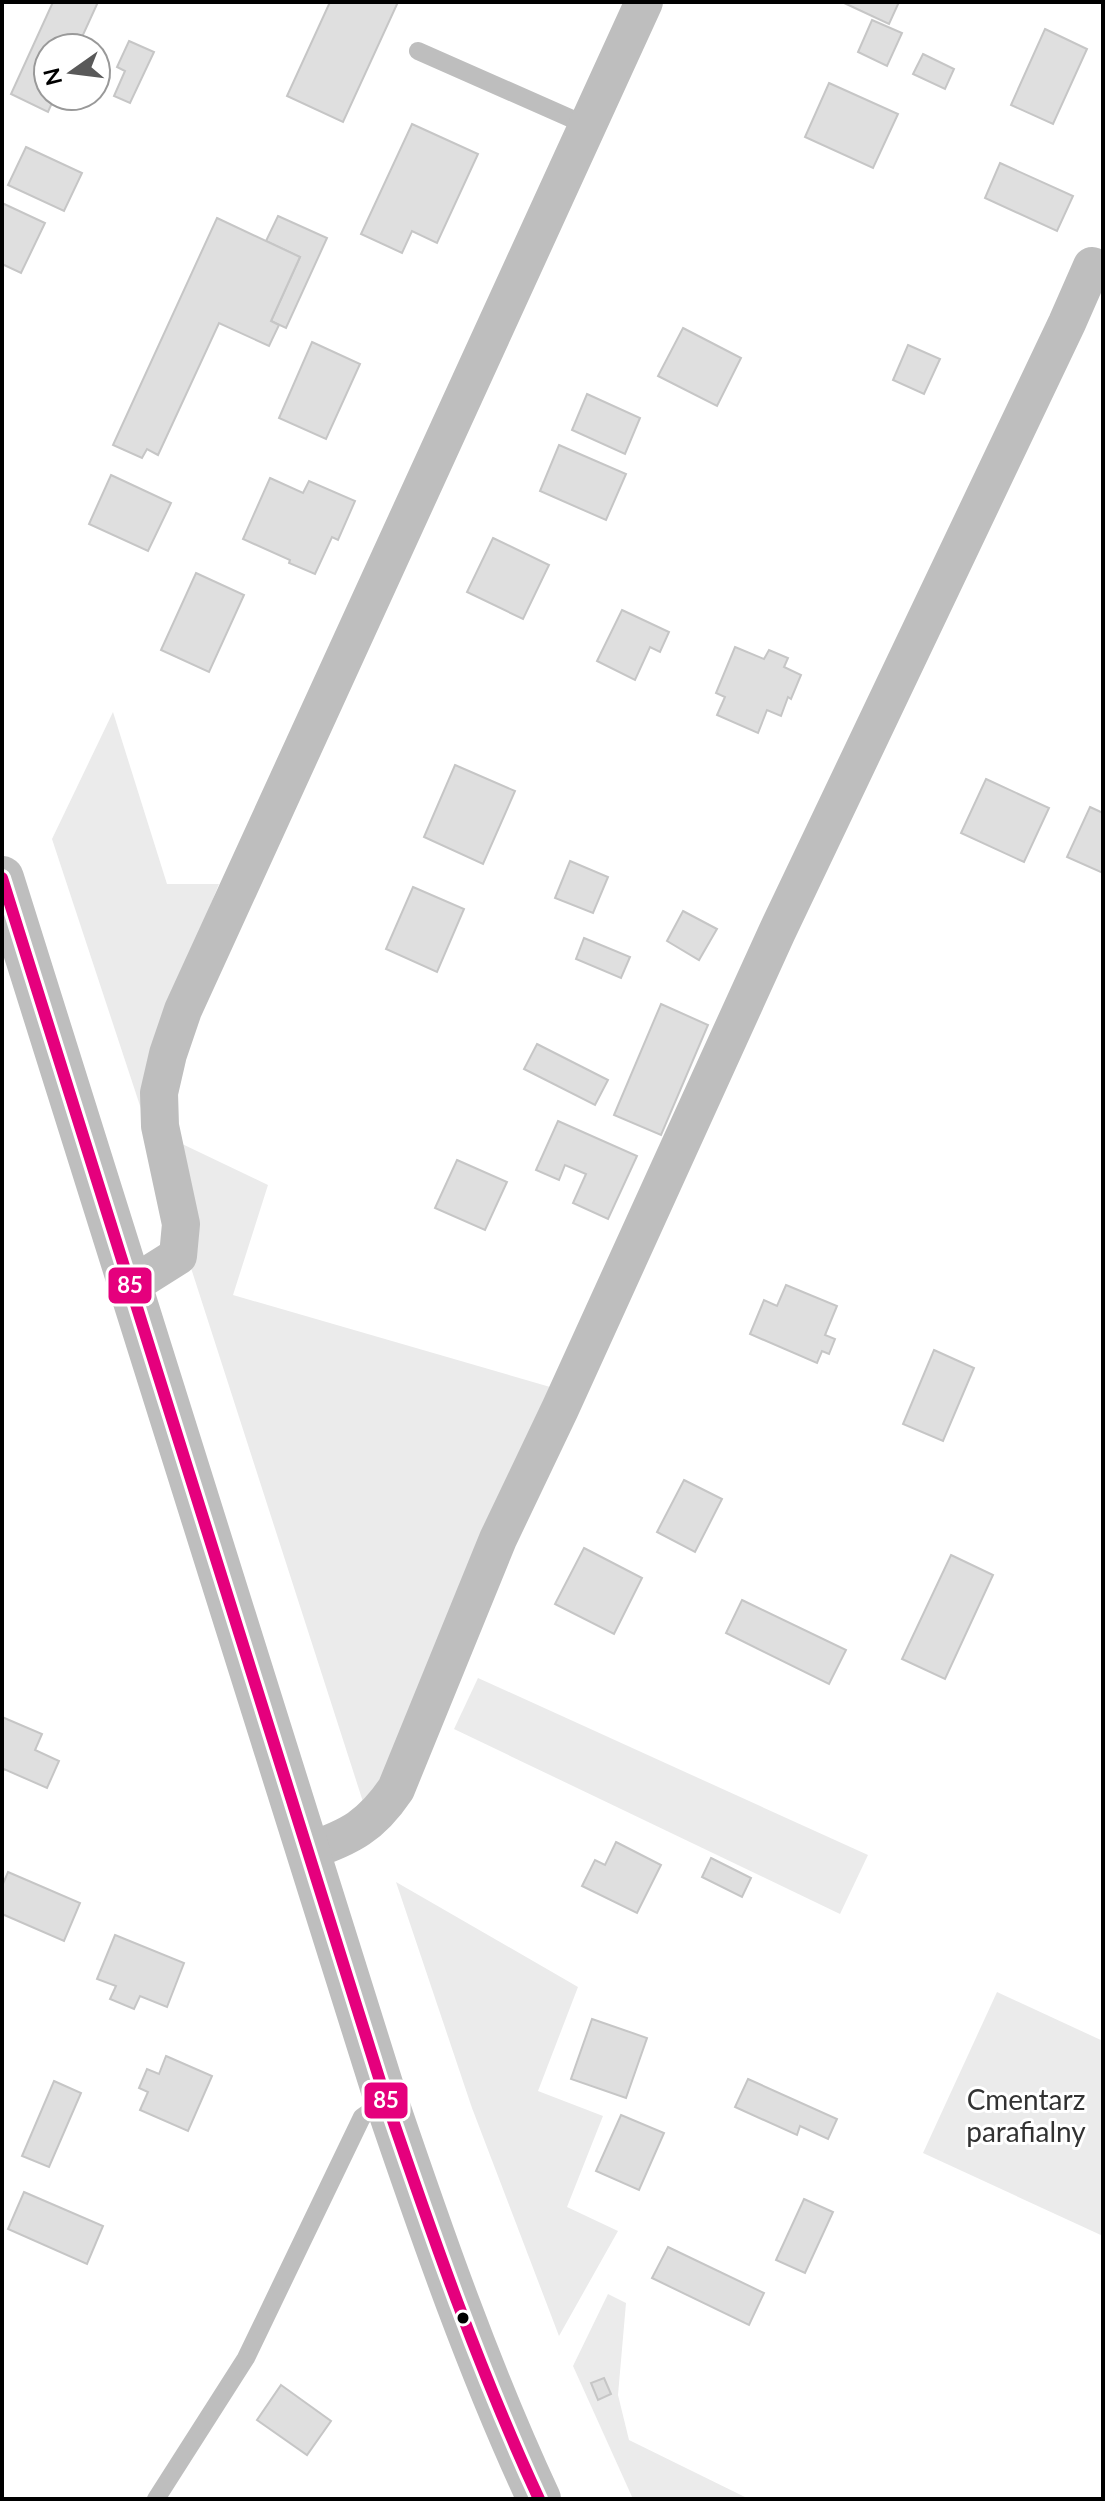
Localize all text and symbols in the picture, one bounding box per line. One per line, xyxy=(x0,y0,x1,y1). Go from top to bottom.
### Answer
north arrow xyxy=(32,32,112,112)
text: N xyxy=(37,65,67,88)
line badge: 85 xyxy=(107,1266,153,1305)
text: 85 xyxy=(117,1271,143,1298)
line badge: 85 xyxy=(363,2081,409,2120)
park label: Cmentarz parafialny xyxy=(966,2082,1086,2148)
text: 85 xyxy=(373,2086,399,2113)
unlabelled marker xyxy=(455,2310,471,2326)

